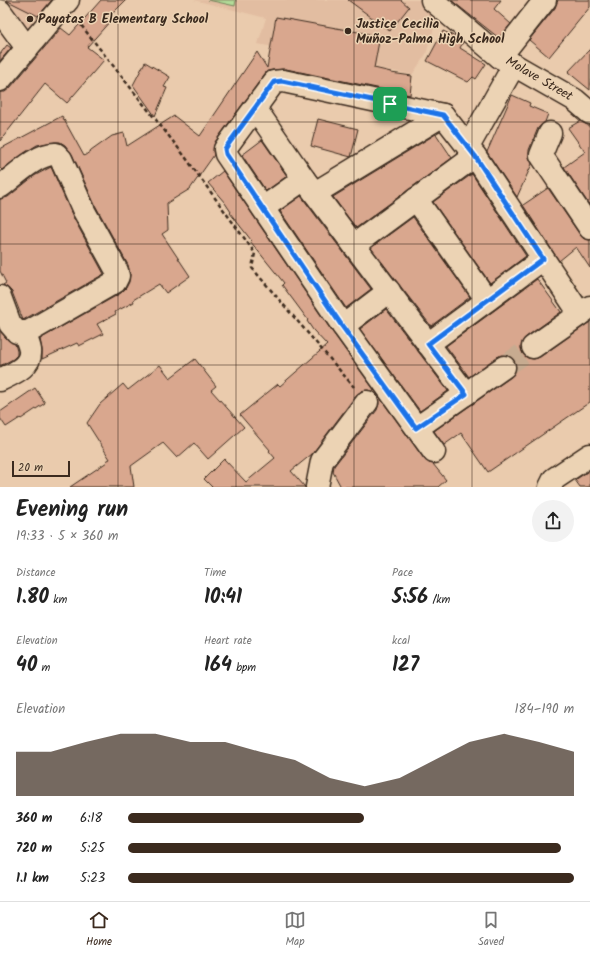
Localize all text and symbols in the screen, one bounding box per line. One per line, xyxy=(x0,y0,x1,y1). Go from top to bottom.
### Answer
place label: Payatas B Elementary School xyxy=(38,9,209,30)
marker: Payatas B Elementary School xyxy=(25,14,35,24)
place label: Justice Cecilia Muñoz-Palma High School xyxy=(356,14,505,50)
marker: Justice Cecilia Muñoz-Palma High School xyxy=(343,26,353,36)
street label: Molave Street xyxy=(501,51,578,107)
pin xyxy=(373,87,407,121)
icon: arrive xyxy=(379,93,401,115)
scale bar xyxy=(12,459,70,478)
text: 20 m xyxy=(18,459,43,477)
text: Evening run xyxy=(16,493,128,528)
button: share xyxy=(532,500,574,542)
text: 19:33 · 5 × 360 m xyxy=(16,526,118,547)
text: Distance xyxy=(16,564,56,582)
text: Time xyxy=(204,564,226,582)
text: Pace xyxy=(392,564,413,582)
text: 1.80 xyxy=(16,582,49,614)
text: 10:41 xyxy=(204,582,242,614)
text: 5:56 xyxy=(392,582,428,614)
text: km xyxy=(49,591,67,609)
text: /km xyxy=(428,591,450,609)
text: Elevation xyxy=(16,632,58,650)
text: Heart rate xyxy=(204,632,252,650)
text: kcal xyxy=(392,632,410,650)
text: 40 xyxy=(16,650,37,682)
text: 164 xyxy=(204,650,232,682)
text: 127 xyxy=(392,650,419,682)
text: m xyxy=(37,659,50,677)
text: bpm xyxy=(232,659,256,677)
text: Elevation xyxy=(16,699,65,720)
text: 184–190 m xyxy=(515,699,574,720)
text: 360 m xyxy=(16,808,52,829)
text: 6:18 xyxy=(80,808,102,829)
text: 720 m xyxy=(16,838,52,859)
text: 5:25 xyxy=(80,838,105,859)
text: 1.1 km xyxy=(16,868,49,889)
text: 5:23 xyxy=(80,868,105,889)
tab: Home xyxy=(86,909,112,951)
tab: Map xyxy=(284,909,306,951)
tab: Saved xyxy=(478,909,504,951)

